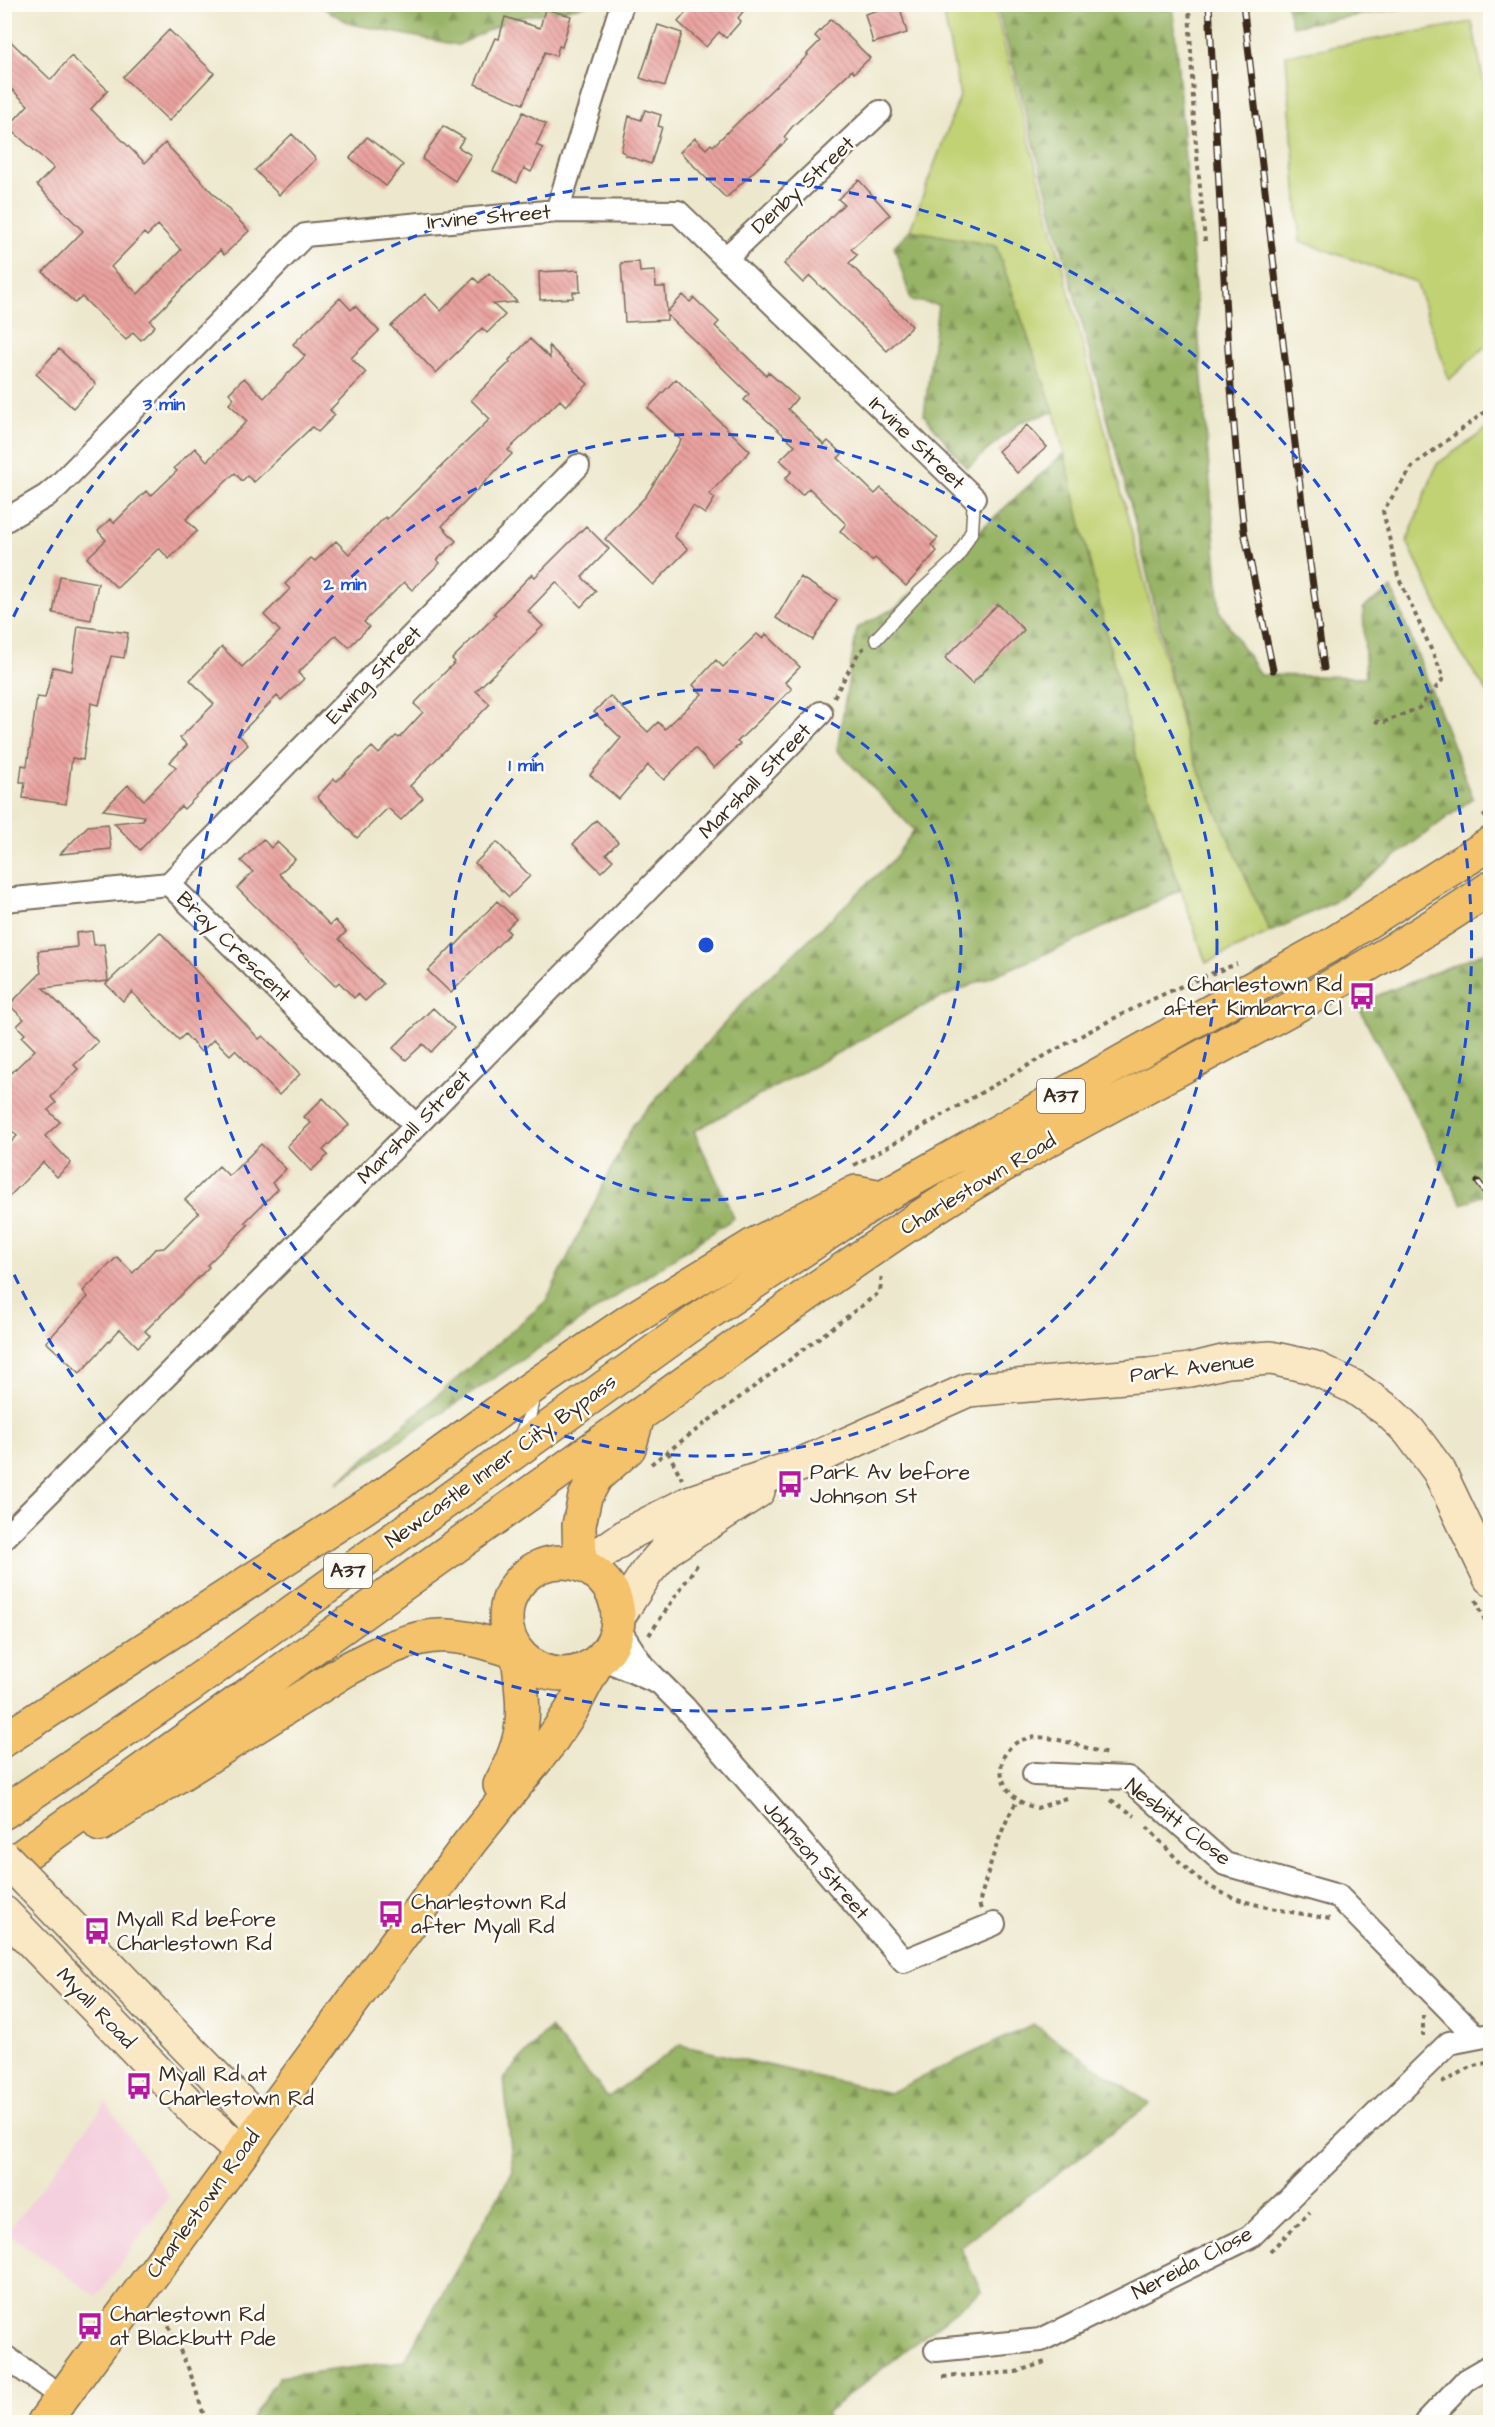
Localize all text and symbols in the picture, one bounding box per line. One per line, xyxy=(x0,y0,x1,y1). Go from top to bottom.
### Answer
street label: Denby Street xyxy=(745,129,863,242)
street label: Irvine Street xyxy=(426,197,552,237)
street label: Irvine Street xyxy=(862,390,972,497)
text: 3 min xyxy=(142,392,185,417)
text: 2 min xyxy=(322,572,367,597)
street label: Ewing Street xyxy=(319,619,430,732)
street label: Marshall Street xyxy=(692,716,818,845)
text: 1 min xyxy=(508,753,544,778)
street label: Bray Crescent xyxy=(169,885,298,1011)
centre of rings xyxy=(696,935,716,955)
place label: Charlestown Rd after Kimbarra Cl xyxy=(1164,970,1342,1023)
bus stop icon: Charlestown Rd after Kimbarra Cl xyxy=(1347,981,1377,1011)
street label: Marshall Street xyxy=(350,1063,478,1191)
road number: A37 xyxy=(1037,1079,1085,1113)
street label: Charlestown Road xyxy=(895,1126,1062,1242)
street label: Park Avenue xyxy=(1128,1346,1256,1390)
street label: Newcastle Inner City Bypass xyxy=(379,1367,624,1556)
place label: Park Av before Johnson St xyxy=(810,1458,970,1511)
bus stop icon: Park Av before Johnson St xyxy=(775,1469,805,1499)
road number: A37 xyxy=(324,1554,372,1588)
street label: Nesbitt Close xyxy=(1119,1771,1237,1873)
street label: Johnson Street xyxy=(756,1794,876,1926)
place label: Charlestown Rd after Myall Rd xyxy=(411,1888,566,1943)
bus stop icon: Charlestown Rd after Myall Rd xyxy=(376,1899,406,1929)
place label: Myall Rd before Charlestown Rd xyxy=(117,1905,276,1958)
bus stop icon: Myall Rd before Charlestown Rd xyxy=(82,1916,112,1946)
street label: Myall Road xyxy=(48,1961,142,2057)
place label: Myall Rd at Charlestown Rd xyxy=(159,2060,314,2113)
bus stop icon: Myall Rd at Charlestown Rd xyxy=(124,2071,154,2101)
street label: Charlestown Road xyxy=(139,2124,267,2284)
street label: Nereida Close xyxy=(1127,2219,1257,2307)
place label: Charlestown Rd at Blackbutt Pde xyxy=(110,2300,276,2353)
bus stop icon: Charlestown Rd at Blackbutt Pde xyxy=(75,2311,105,2341)

